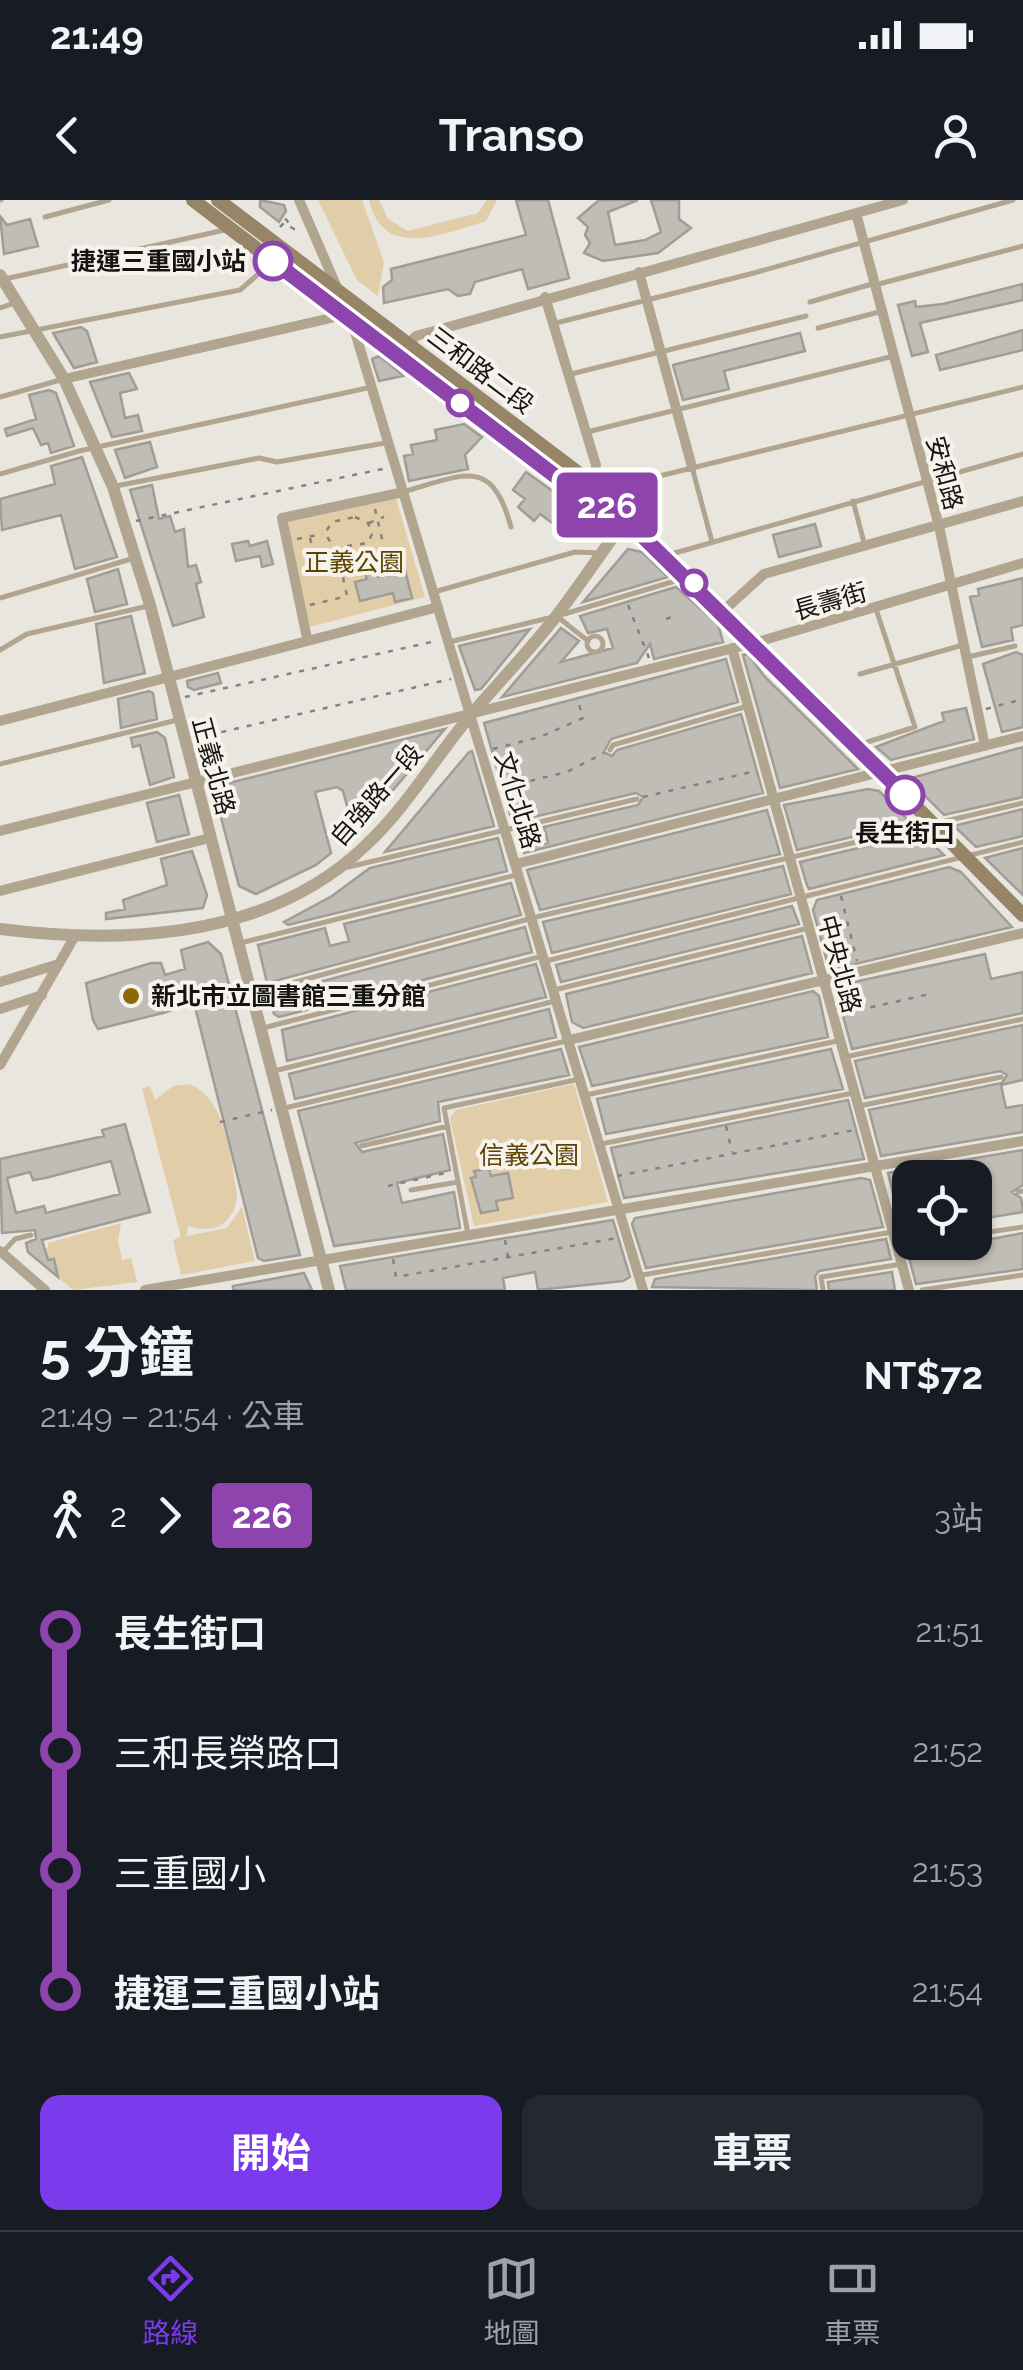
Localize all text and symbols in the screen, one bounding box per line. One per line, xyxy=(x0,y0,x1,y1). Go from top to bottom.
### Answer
text: 21:49 xyxy=(50,13,144,58)
icon: back xyxy=(40,108,95,163)
icon: person xyxy=(928,108,983,163)
text: Transo xyxy=(439,109,584,162)
marker: 捷運三重國小站 xyxy=(254,242,292,280)
place label: 捷運三重國小站 xyxy=(71,246,246,276)
street label: 三和路二段 xyxy=(422,320,540,420)
unlabelled marker xyxy=(447,390,473,416)
street label: 安和路 xyxy=(921,433,969,513)
line badge: 226 xyxy=(550,472,664,538)
text: 226 xyxy=(577,485,637,526)
park label: 正義公園 xyxy=(304,547,404,577)
unlabelled marker xyxy=(681,570,707,596)
street label: 長壽街 xyxy=(790,576,870,626)
street label: 正義北路 xyxy=(187,714,241,818)
street label: 自強路一段 xyxy=(324,738,428,852)
street label: 文化北路 xyxy=(489,748,547,852)
marker: 長生街口 xyxy=(886,776,924,814)
place label: 長生街口 xyxy=(855,818,955,848)
street label: 中央北路 xyxy=(813,912,867,1016)
place label: 新北市立圖書館三重分館 xyxy=(151,981,426,1011)
marker: 新北市立圖書館三重分館 xyxy=(120,985,142,1007)
park label: 信義公園 xyxy=(479,1140,579,1170)
map controls xyxy=(892,1160,992,1260)
button: locate xyxy=(892,1160,992,1260)
text: 5 分鐘 xyxy=(40,1320,194,1385)
text: NT$72 xyxy=(864,1353,983,1398)
text: 21:49 – 21:54 · 公車 xyxy=(40,1397,305,1434)
icon: walk xyxy=(40,1488,95,1543)
icon: forward xyxy=(142,1488,197,1543)
text: 226 xyxy=(232,1495,292,1536)
text: 2 xyxy=(110,1497,127,1534)
text: 3站 xyxy=(934,1499,983,1536)
text: 長生街口 xyxy=(114,1611,266,1656)
text: 21:51 xyxy=(915,1612,983,1649)
text: 三和長榮路口 xyxy=(114,1731,342,1776)
text: 21:52 xyxy=(913,1732,983,1769)
text: 三重國小 xyxy=(114,1851,266,1896)
text: 21:53 xyxy=(912,1852,983,1889)
text: 捷運三重國小站 xyxy=(114,1971,380,2016)
text: 21:54 xyxy=(912,1972,983,2009)
button: 開始 xyxy=(40,2095,502,2210)
button: 車票 xyxy=(522,2095,983,2210)
tab: 路線 xyxy=(142,2251,199,2351)
tab: 地圖 xyxy=(483,2251,540,2351)
tab: 車票 xyxy=(824,2251,881,2351)

